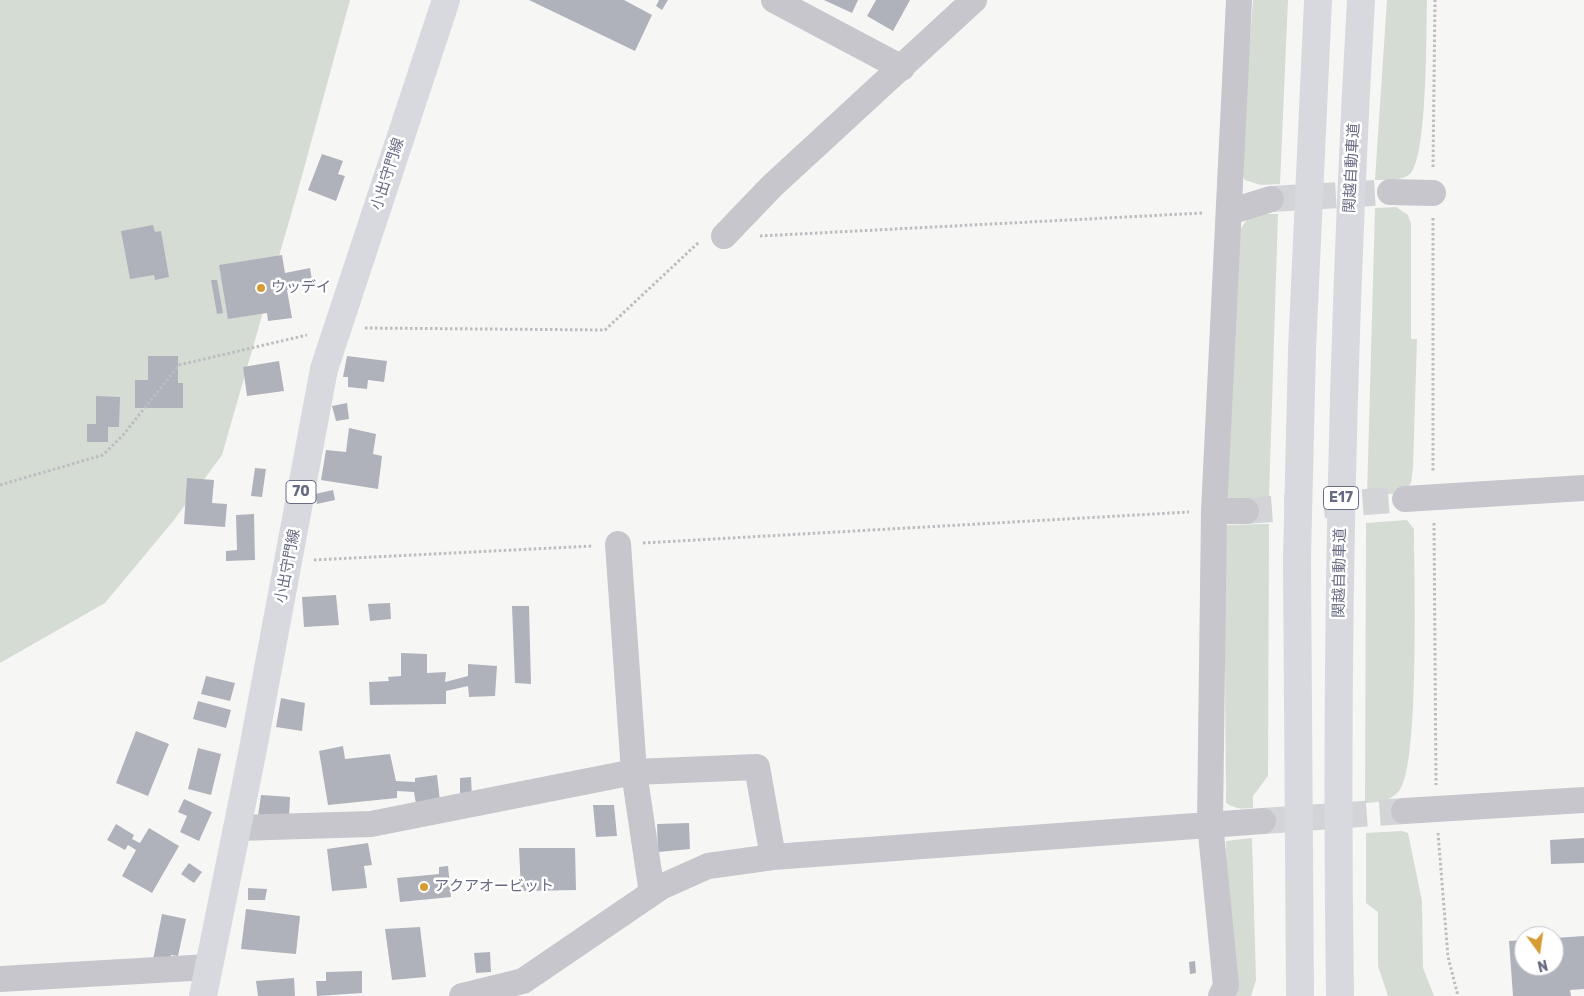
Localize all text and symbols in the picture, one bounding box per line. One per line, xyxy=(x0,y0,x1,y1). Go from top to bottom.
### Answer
street label: 関越自動車道 xyxy=(1341,123,1363,213)
street label: 小出守門線 xyxy=(368,136,408,212)
place label: ウッデイ xyxy=(271,279,331,297)
marker: ウッデイ xyxy=(255,282,267,294)
road number: 70 xyxy=(286,481,316,504)
road number: E17 xyxy=(1324,486,1358,509)
street label: 小出守門線 xyxy=(272,527,304,605)
street label: 関越自動車道 xyxy=(1330,528,1350,618)
place label: アクアオービット xyxy=(434,878,554,896)
marker: アクアオービット xyxy=(418,881,430,893)
north arrow xyxy=(1514,926,1564,976)
text: N xyxy=(1536,956,1549,975)

